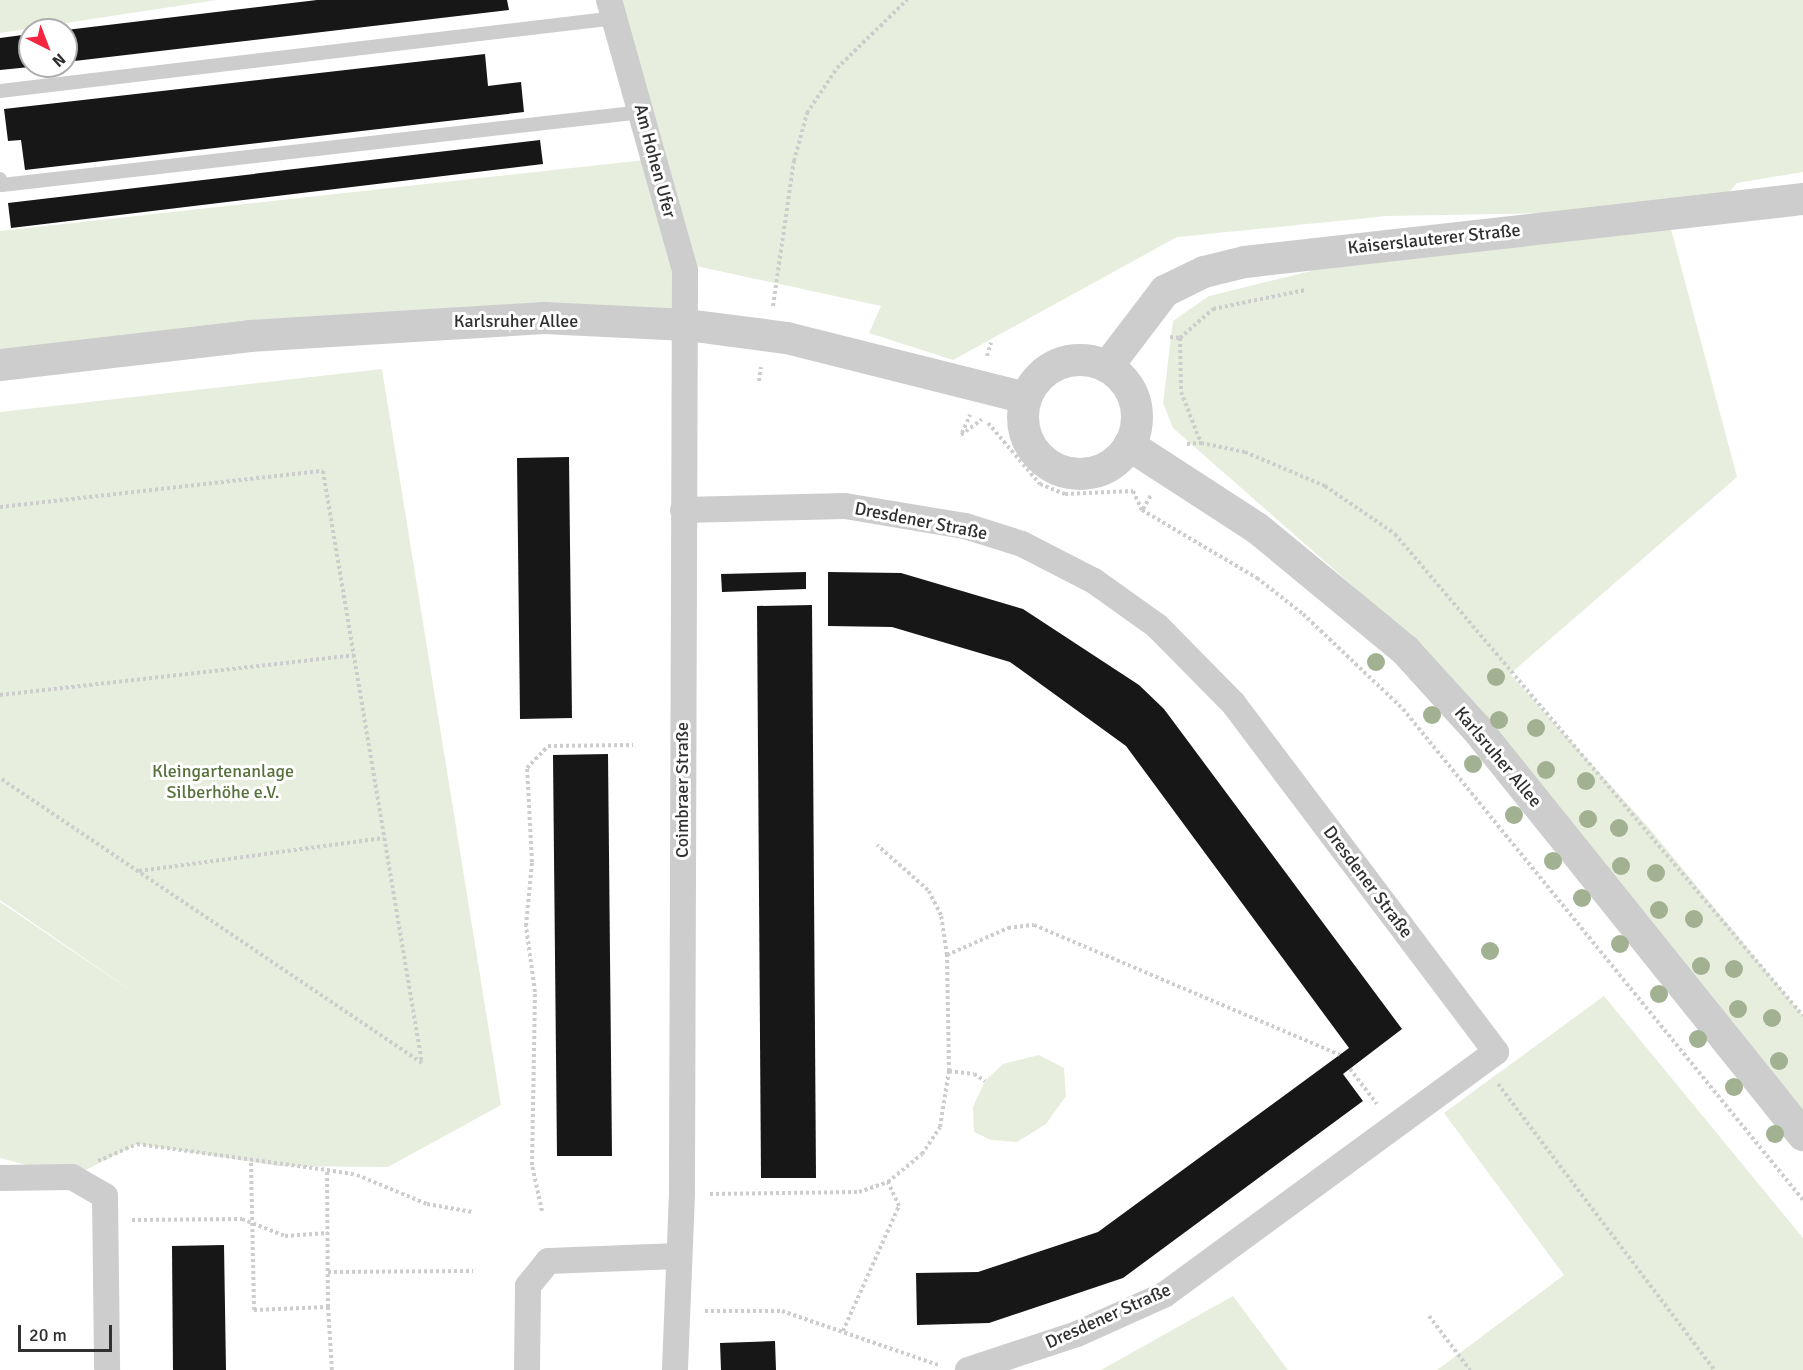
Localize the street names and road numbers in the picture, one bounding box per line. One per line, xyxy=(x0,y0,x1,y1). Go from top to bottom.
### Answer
street label: Am Hohen Ufer xyxy=(629,102,681,220)
street label: Kaiserslauterer Straße xyxy=(1347,219,1521,259)
street label: Karlsruher Allee xyxy=(454,310,578,332)
street label: Dresdener Straße xyxy=(853,498,989,544)
street label: Karlsruher Allee xyxy=(1450,702,1546,812)
street label: Coimbraer Straße xyxy=(671,722,693,858)
street label: Dresdener Straße xyxy=(1319,822,1417,942)
street label: Dresdener Straße xyxy=(1042,1279,1174,1353)

